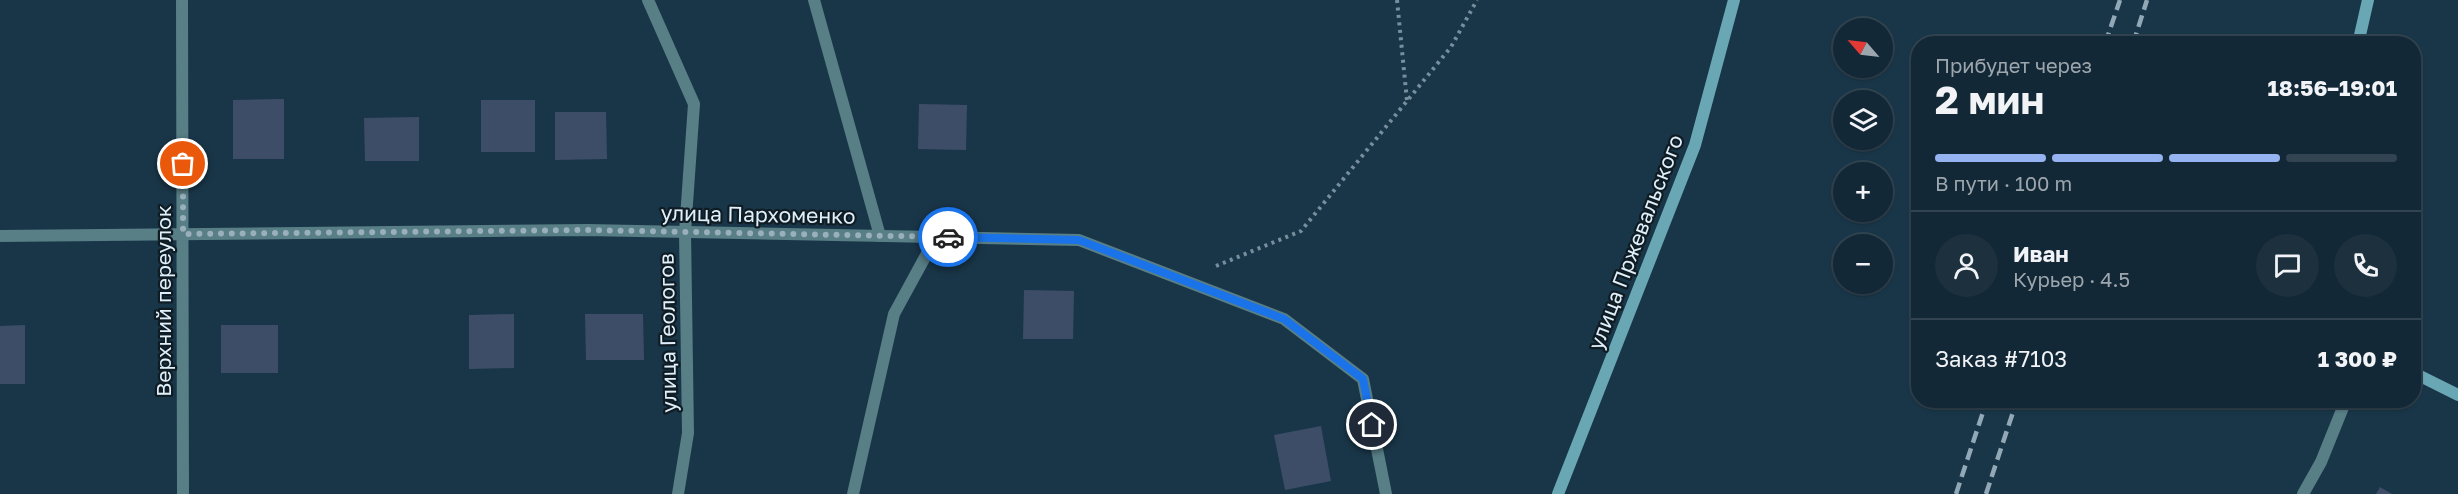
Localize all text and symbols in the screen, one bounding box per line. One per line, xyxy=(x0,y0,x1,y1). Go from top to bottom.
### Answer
north arrow xyxy=(1833,18,1893,78)
map controls xyxy=(1833,18,1893,294)
text: Прибудет через xyxy=(1935,53,2092,77)
text: 18:56–19:01 xyxy=(2268,74,2397,101)
text: 2 мин xyxy=(1935,76,2044,123)
button: layers xyxy=(1833,90,1893,150)
street label: улица Пржевальского xyxy=(1582,131,1688,353)
pin xyxy=(157,138,208,189)
icon: bag xyxy=(166,147,199,180)
button: + xyxy=(1833,162,1893,222)
text: В пути · 100 m xyxy=(1935,171,2072,195)
street label: улица Пархоменко xyxy=(660,199,856,229)
street label: Верхний переулок xyxy=(150,205,176,397)
courier xyxy=(918,207,978,267)
icon: car xyxy=(932,221,965,254)
button: − xyxy=(1833,234,1893,294)
button: person xyxy=(1935,234,1998,297)
button: chat xyxy=(2256,234,2319,297)
button: phone xyxy=(2334,234,2397,297)
text: Иван xyxy=(2013,240,2069,267)
street label: улица Геологов xyxy=(653,253,681,413)
text: Курьер · 4.5 xyxy=(2013,267,2130,291)
text: Заказ #7103 xyxy=(1935,345,2067,372)
text: 1 300 ₽ xyxy=(2318,345,2397,372)
pin xyxy=(1346,399,1397,450)
icon: home xyxy=(1355,408,1388,441)

